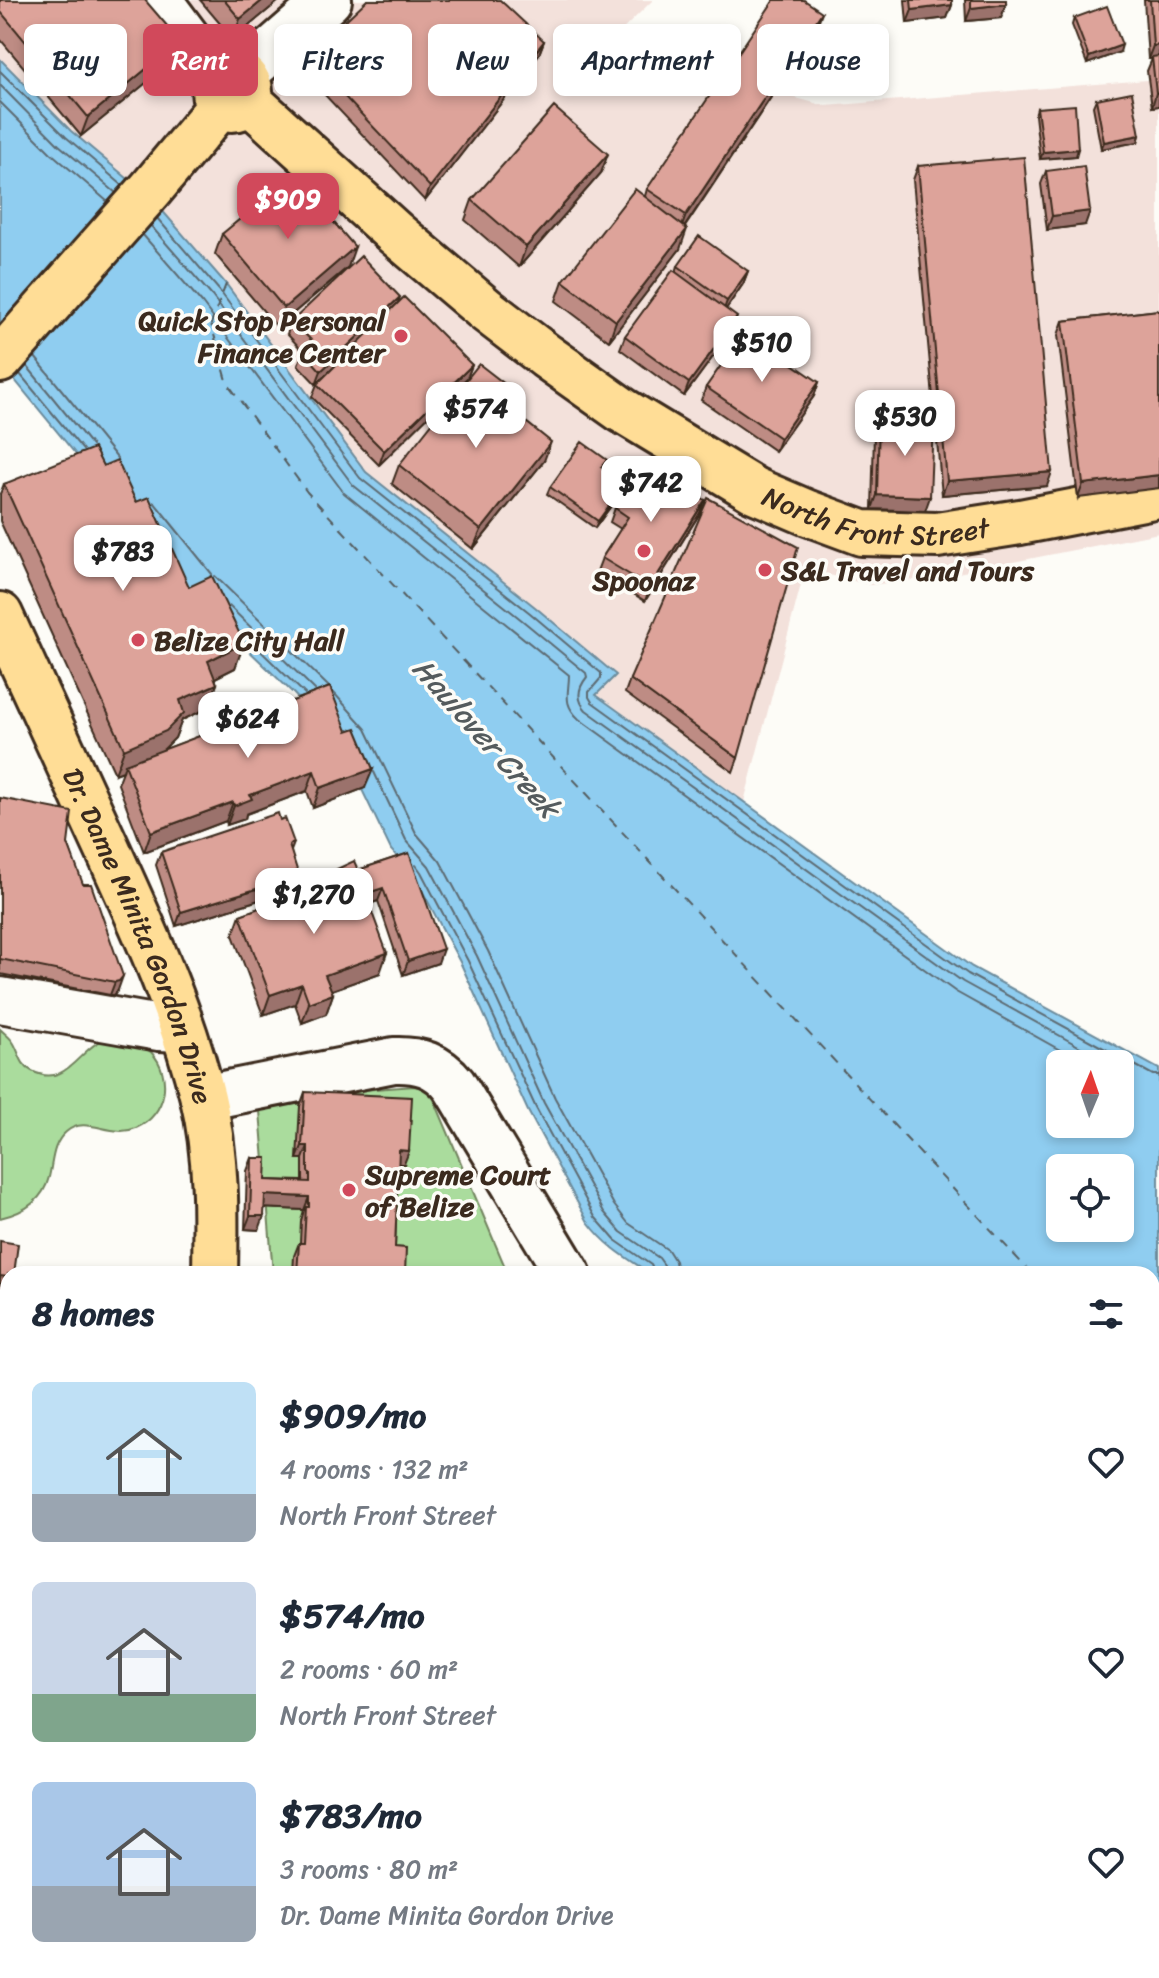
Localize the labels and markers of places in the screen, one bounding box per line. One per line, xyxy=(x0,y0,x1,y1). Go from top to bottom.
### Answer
pin: $909 xyxy=(241,173,335,241)
place label: Quick Stop Personal Finance Center xyxy=(138,296,388,377)
pin: $510 xyxy=(715,316,809,384)
marker: Quick Stop Personal Finance Center xyxy=(392,327,410,345)
pin: $574 xyxy=(429,382,523,450)
pin: $530 xyxy=(858,390,952,458)
pin: $742 xyxy=(604,456,698,524)
pin: $783 xyxy=(76,525,170,593)
marker: Spoonaz xyxy=(635,542,653,560)
place label: S&L Travel and Tours xyxy=(780,546,1035,595)
place label: Spoonaz xyxy=(591,556,696,605)
marker: S&L Travel and Tours xyxy=(756,561,774,579)
place label: Belize City Hall xyxy=(154,616,345,665)
marker: Belize City Hall xyxy=(129,631,147,649)
pin: $624 xyxy=(201,692,295,760)
pin: $1,270 xyxy=(249,868,379,936)
place label: Supreme Court of Belize xyxy=(364,1150,552,1231)
marker: Supreme Court of Belize xyxy=(340,1181,358,1199)

